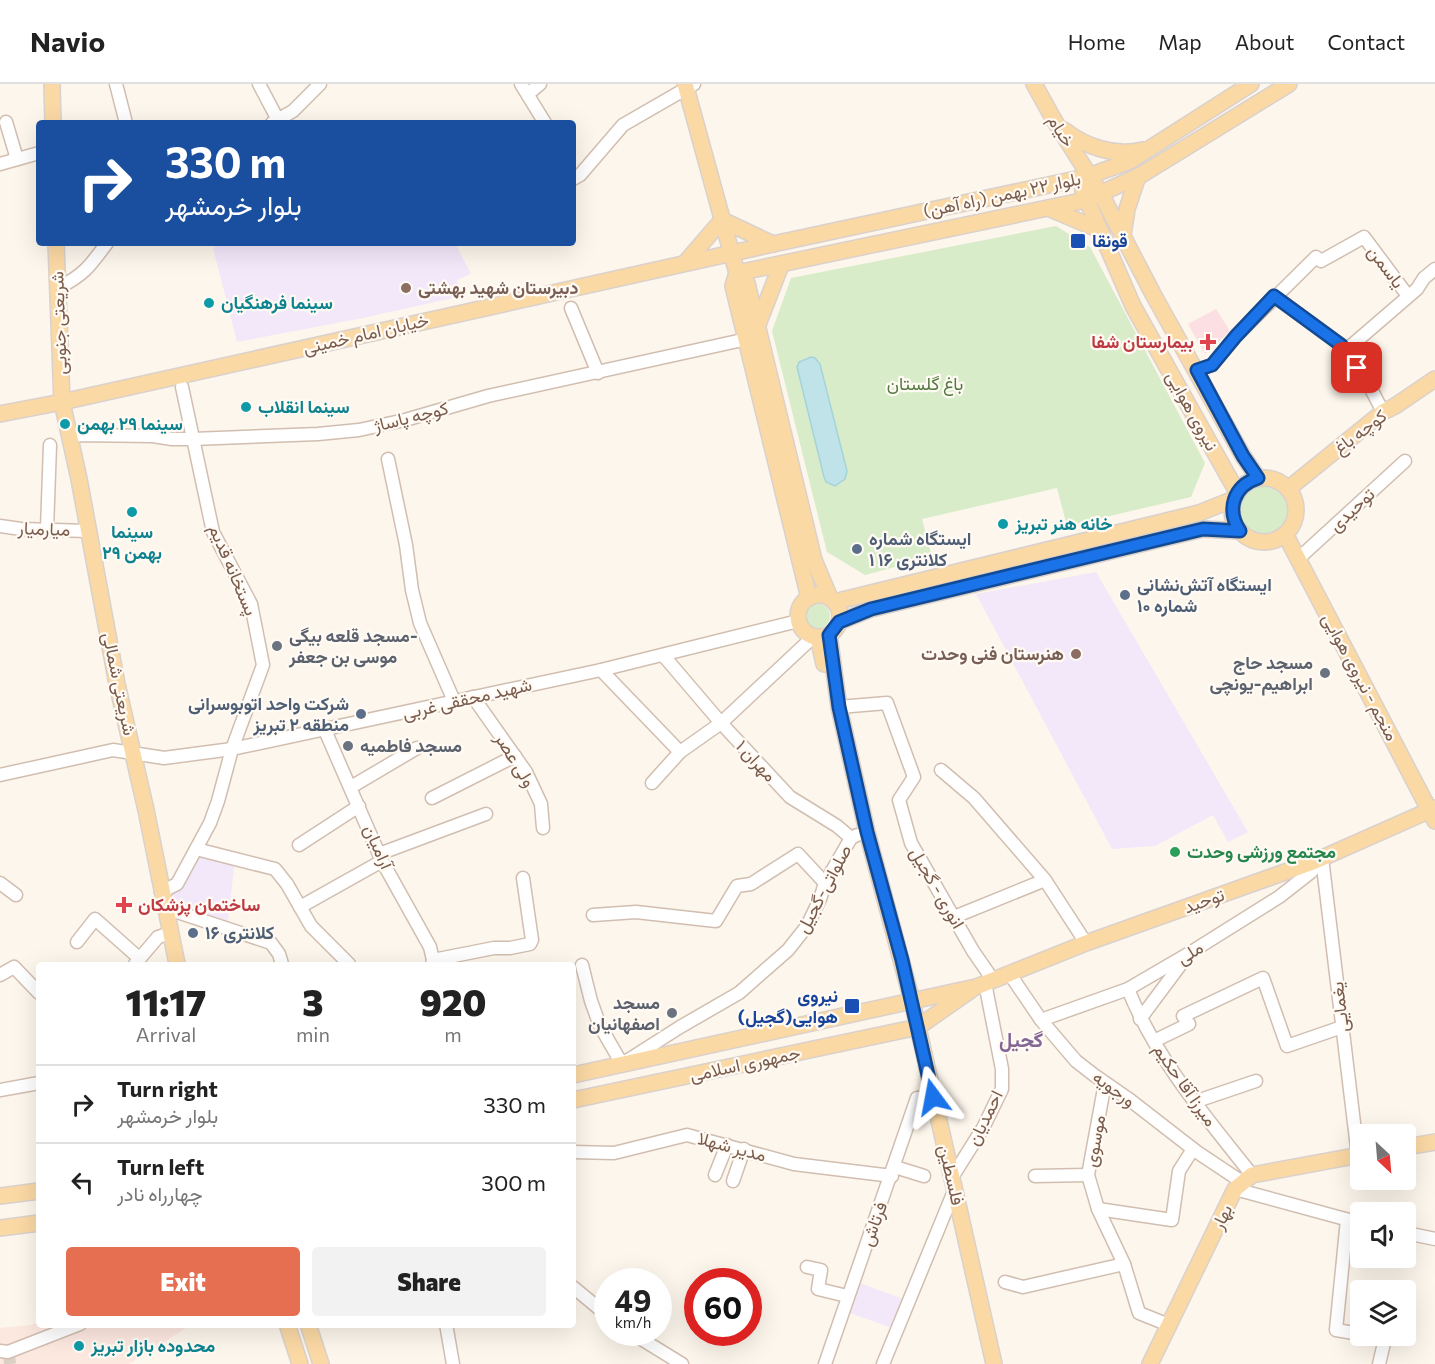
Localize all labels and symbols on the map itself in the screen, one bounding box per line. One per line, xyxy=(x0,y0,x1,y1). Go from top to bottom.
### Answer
street label: خیام xyxy=(1042,110,1080,152)
street label: بلوار ۲۲ بهمن (راه آهن) xyxy=(921,167,1083,222)
place label: قونقا xyxy=(1092,229,1128,252)
marker: قونقا xyxy=(1069,232,1087,250)
street label: یاسمن xyxy=(1363,241,1410,293)
street label: شریعتی جنوبی xyxy=(45,271,72,375)
place label: دبیرستان شهید بهشتی xyxy=(418,276,579,299)
marker: دبیرستان شهید بهشتی xyxy=(399,281,413,295)
place label: سینما فرهنگیان xyxy=(221,291,333,314)
marker: سینما فرهنگیان xyxy=(202,296,216,310)
street label: خیابان امام خمینی xyxy=(301,308,431,360)
place label: بیمارستان شفا xyxy=(1091,330,1194,353)
marker: بیمارستان شفا xyxy=(1199,333,1217,351)
pin xyxy=(1331,342,1382,393)
street label: نیروی هوایی xyxy=(1161,367,1224,455)
park label: باغ گلستان xyxy=(887,372,963,396)
place label: سینما انقلاب xyxy=(258,395,350,418)
street label: کوچه پاساژ xyxy=(370,396,451,438)
marker: سینما انقلاب xyxy=(239,400,253,414)
street label: کوچه باغ xyxy=(1328,404,1392,460)
place label: سینما ٢٩ بهمن xyxy=(77,412,183,435)
marker: سینما ٢٩ بهمن xyxy=(58,417,72,431)
street label: توحیدی xyxy=(1324,483,1379,537)
marker: سینما ۲۹ بهمن xyxy=(125,505,139,519)
place label: خانه هنر تبریز xyxy=(1014,512,1112,535)
street label: میارمیار xyxy=(16,516,71,541)
marker: خانه هنر تبریز xyxy=(996,517,1010,531)
place label: سینما ۲۹ بهمن xyxy=(102,520,162,564)
street label: پستخانه قدیم xyxy=(203,521,263,619)
place label: ایستگاه شماره ۱ کلانتری ۱۶ xyxy=(869,527,971,571)
marker: ایستگاه شماره ۱ کلانتری ۱۶ xyxy=(850,542,864,556)
place label: ایستگاه آتش‌نشانی شماره ۱۰ xyxy=(1137,573,1272,617)
marker: ایستگاه آتش‌نشانی شماره ۱۰ xyxy=(1118,588,1132,602)
street label: منجم - نیروی هوایی xyxy=(1316,609,1404,745)
place label: مسجد قلعه بیگی- موسی بن جعفر xyxy=(288,624,418,668)
street label: شریعتی شمالی xyxy=(97,630,142,738)
marker: مسجد قلعه بیگی- موسی بن جعفر xyxy=(270,639,284,653)
place label: هنرستان فنی وحدت xyxy=(921,642,1064,665)
marker: هنرستان فنی وحدت xyxy=(1069,647,1083,661)
place label: مسجد حاج ابراهیم-یونچی xyxy=(1210,651,1313,696)
marker: مسجد حاج ابراهیم-یونچی xyxy=(1318,666,1332,680)
street label: شهید محققی غربی xyxy=(400,672,534,725)
place label: شرکت واحد اتوبوسرانی منطقه ۲ تبریز xyxy=(188,692,349,736)
marker: شرکت واحد اتوبوسرانی منطقه ۲ تبریز xyxy=(354,707,368,721)
street label: ولی عصر xyxy=(489,727,541,791)
place label: مسجد فاطمیه xyxy=(360,734,462,757)
street label: مهران ۱ xyxy=(731,735,782,787)
marker: مسجد فاطمیه xyxy=(341,739,355,753)
street label: آرامیان xyxy=(359,821,399,874)
street label: صلواتی-گجیل xyxy=(791,840,857,937)
place label: مجتمع ورزشی وحدت xyxy=(1187,840,1336,864)
street label: انوری - گجیل xyxy=(905,843,970,933)
marker: مجتمع ورزشی وحدت xyxy=(1168,845,1182,859)
street label: توحید xyxy=(1180,883,1227,918)
place label: ساختمان پزشکان xyxy=(138,893,260,917)
marker: ساختمان پزشکان xyxy=(115,896,133,914)
place label: کلانتری ۱۶ xyxy=(205,921,274,944)
marker: کلانتری ۱۶ xyxy=(186,926,200,940)
street label: ملی xyxy=(1172,936,1207,969)
street label: یغمایی xyxy=(1325,981,1354,1034)
place label: نیروی هوایی(گجیل) xyxy=(738,984,838,1028)
place label: مسجد اصفهانیان xyxy=(588,991,660,1035)
marker: نیروی هوایی(گجیل) xyxy=(843,997,861,1015)
marker: مسجد اصفهانیان xyxy=(665,1006,679,1020)
district label: گجیل xyxy=(999,1027,1043,1052)
street label: میرزا آقا حکیم xyxy=(1148,1039,1222,1131)
street label: جمهوری اسلامی xyxy=(687,1041,802,1086)
position arrow xyxy=(901,1065,965,1129)
street label: ورجویه xyxy=(1088,1065,1140,1112)
street label: احمدیان xyxy=(961,1086,1007,1149)
street label: موسوی xyxy=(1079,1113,1110,1169)
north arrow xyxy=(1350,1124,1416,1190)
street label: مدیر شهلا xyxy=(695,1126,769,1167)
street label: فلسطین xyxy=(933,1142,970,1207)
street label: فرتاش xyxy=(855,1198,892,1249)
street label: بهار xyxy=(1205,1200,1237,1234)
speed limit sign: 60 xyxy=(684,1268,762,1346)
place label: محدوده بازار تبریز xyxy=(90,1334,215,1357)
marker: محدوده بازار تبریز xyxy=(72,1339,86,1353)

